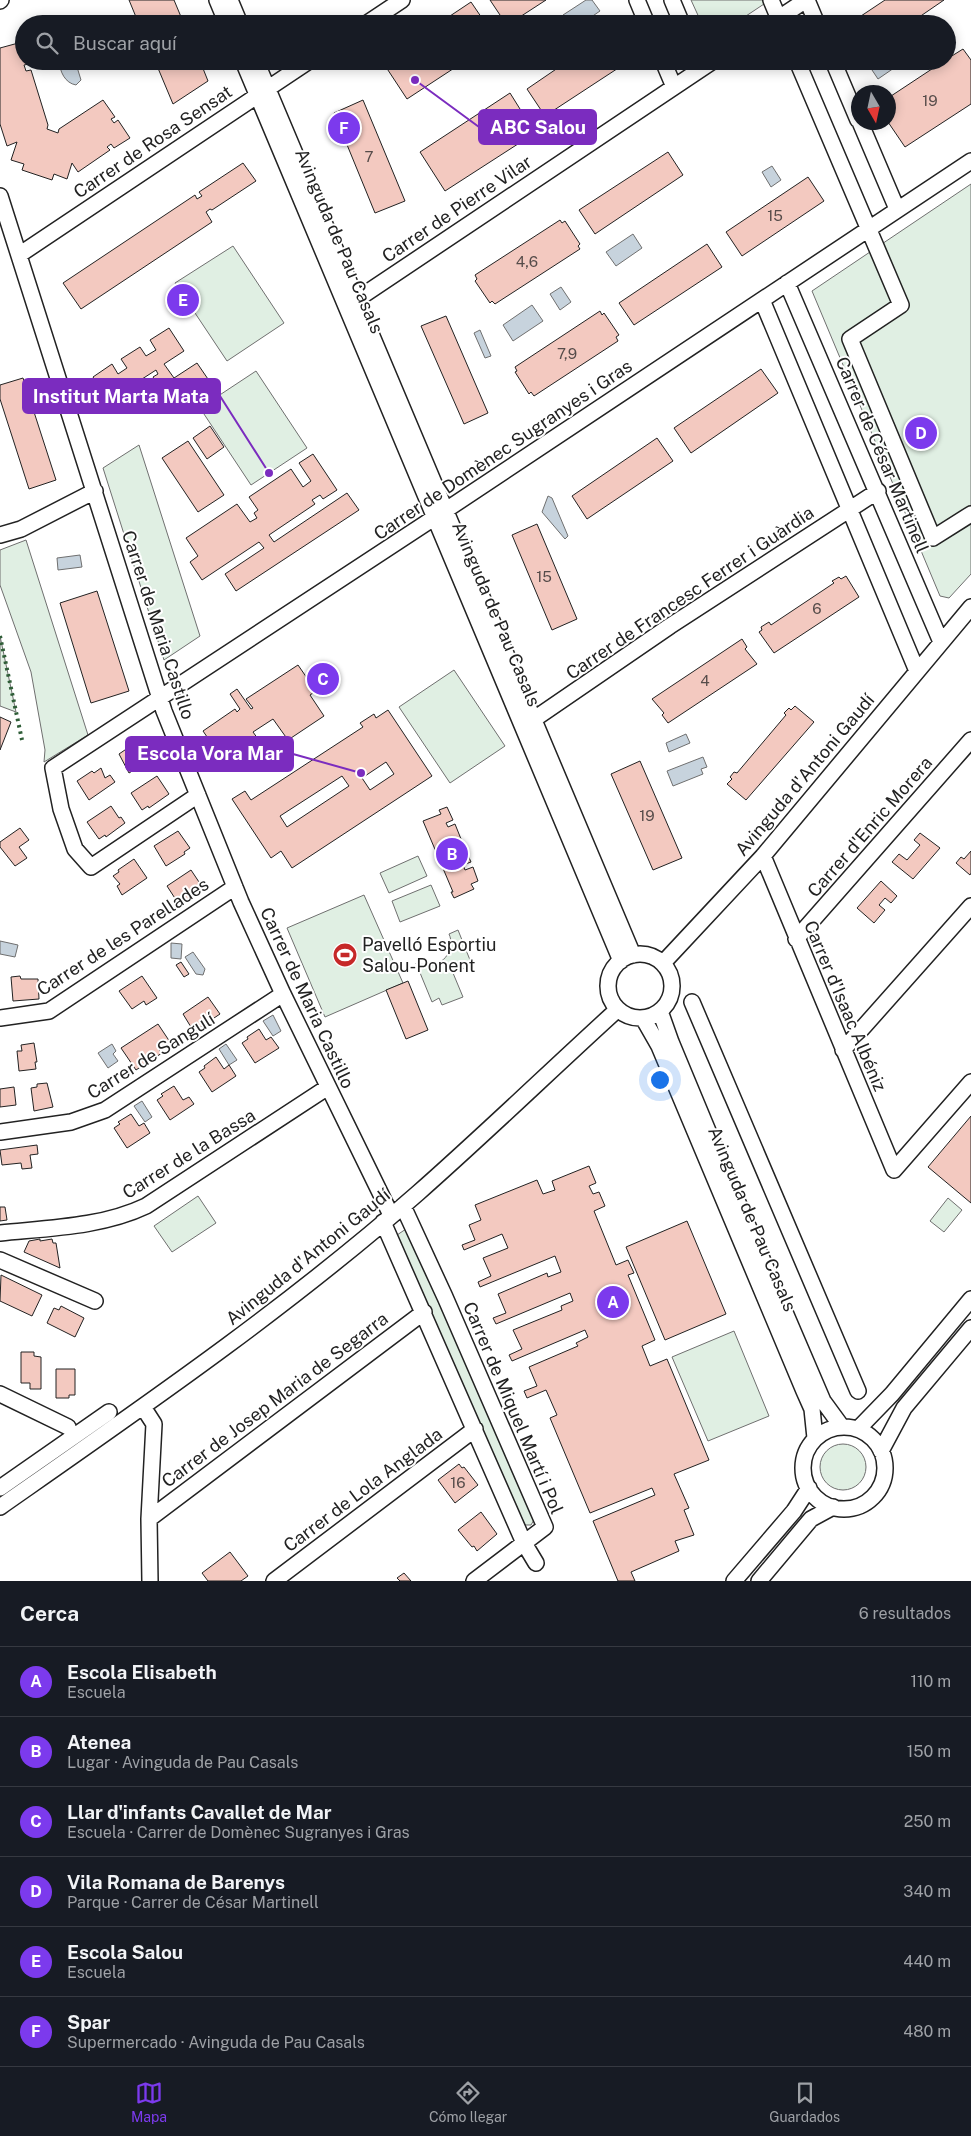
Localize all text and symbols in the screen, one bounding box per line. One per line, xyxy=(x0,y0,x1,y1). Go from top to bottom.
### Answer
search box xyxy=(15,15,956,70)
icon: search xyxy=(33,29,61,57)
text: Buscar aquí xyxy=(73,32,177,54)
street label: Carrer de Rosa Sensat xyxy=(70,81,236,202)
north arrow xyxy=(851,85,896,130)
house number: 19 xyxy=(922,92,938,109)
pin: F xyxy=(328,109,360,147)
callout: ABC Salou xyxy=(479,110,596,144)
text: ABC Salou xyxy=(490,116,586,138)
street label: Avinguda de Pau Casals xyxy=(291,145,388,336)
house number: 7 xyxy=(364,148,374,165)
street label: Carrer de Pierre Vilar xyxy=(378,151,535,266)
house number: 15 xyxy=(767,207,783,224)
house number: 4,6 xyxy=(516,253,538,270)
pin: E xyxy=(167,281,199,319)
house number: 7,9 xyxy=(557,345,577,362)
street label: Carrer de César Martinell xyxy=(832,354,933,556)
street label: Carrer de Domènec Sugranyes i Gras xyxy=(370,355,636,544)
callout: Institut Marta Mata xyxy=(23,379,220,413)
text: Institut Marta Mata xyxy=(33,385,209,407)
pin: D xyxy=(905,414,937,452)
street label: Carrer de Francesc Ferrer i Guàrdia xyxy=(562,502,818,684)
street label: Avinguda de Pau Casals xyxy=(448,518,545,709)
street label: Carrer de Maria Castillo xyxy=(118,528,199,722)
house number: 15 xyxy=(536,568,552,585)
house number: 6 xyxy=(812,600,822,617)
pin: C xyxy=(307,660,339,698)
house number: 4 xyxy=(700,672,710,689)
street label: Avinguda d'Antoni Gaudí xyxy=(731,689,879,860)
callout: Escola Vora Mar xyxy=(126,737,293,771)
text: Escola Vora Mar xyxy=(137,742,283,764)
street label: Carrer d'Enric Morera xyxy=(803,752,936,901)
house number: 19 xyxy=(639,807,655,824)
pin: B xyxy=(436,835,468,873)
street label: Carrer de les Parellades xyxy=(33,873,212,1000)
street label: Carrer de Maria Castillo xyxy=(256,904,359,1092)
street label: Carrer d'Isaac Albéniz xyxy=(800,917,891,1094)
place label: Pavelló Esportiu Salou-Ponent xyxy=(362,934,496,976)
sports icon: Pavelló Esportiu Salou-Ponent xyxy=(332,942,358,968)
street label: Carrer de Sangulí xyxy=(83,1008,219,1103)
your location xyxy=(647,1067,673,1093)
street label: Carrer de la Bassa xyxy=(119,1104,259,1203)
street label: Avinguda de Pau Casals xyxy=(704,1123,801,1314)
street label: Avinguda d'Antoni Gaudí xyxy=(222,1184,394,1329)
pin: A xyxy=(597,1283,629,1321)
street label: Carrer de Miquel Martí i Pol xyxy=(459,1299,568,1517)
street label: Carrer de Josep Maria de Segarra xyxy=(158,1308,392,1491)
street label: Carrer de Lola Anglada xyxy=(279,1423,446,1556)
house number: 16 xyxy=(450,1474,466,1491)
text: Cerca xyxy=(20,1601,79,1626)
text: 6 resultados xyxy=(859,1604,951,1623)
text: Escola Elisabeth xyxy=(67,1661,217,1683)
text: A xyxy=(30,1672,42,1691)
text: 110 m xyxy=(910,1672,951,1691)
text: Escuela xyxy=(67,1683,126,1702)
text: Atenea xyxy=(67,1731,131,1753)
text: B xyxy=(31,1742,41,1761)
text: 150 m xyxy=(907,1742,951,1761)
text: Lugar · Avinguda de Pau Casals xyxy=(67,1753,298,1772)
text: Llar d'infants Cavallet de Mar xyxy=(67,1801,332,1823)
text: C xyxy=(30,1812,42,1831)
text: 250 m xyxy=(904,1812,951,1831)
text: Escuela · Carrer de Domènec Sugranyes i Gras xyxy=(67,1823,410,1842)
text: Vila Romana de Barenys xyxy=(67,1871,285,1893)
text: D xyxy=(30,1882,42,1901)
text: 340 m xyxy=(903,1882,951,1901)
text: Parque · Carrer de César Martinell xyxy=(67,1893,319,1912)
text: Escola Salou xyxy=(67,1941,183,1963)
text: E xyxy=(31,1952,41,1971)
text: 440 m xyxy=(903,1952,951,1971)
text: Escuela xyxy=(67,1963,126,1982)
text: Spar xyxy=(67,2011,110,2033)
text: F xyxy=(31,2022,41,2041)
text: 480 m xyxy=(903,2022,951,2041)
text: Supermercado · Avinguda de Pau Casals xyxy=(67,2033,365,2052)
tab: Mapa xyxy=(131,2079,167,2125)
tab: Cómo llegar xyxy=(429,2079,507,2125)
tab: Guardados xyxy=(769,2079,840,2125)

